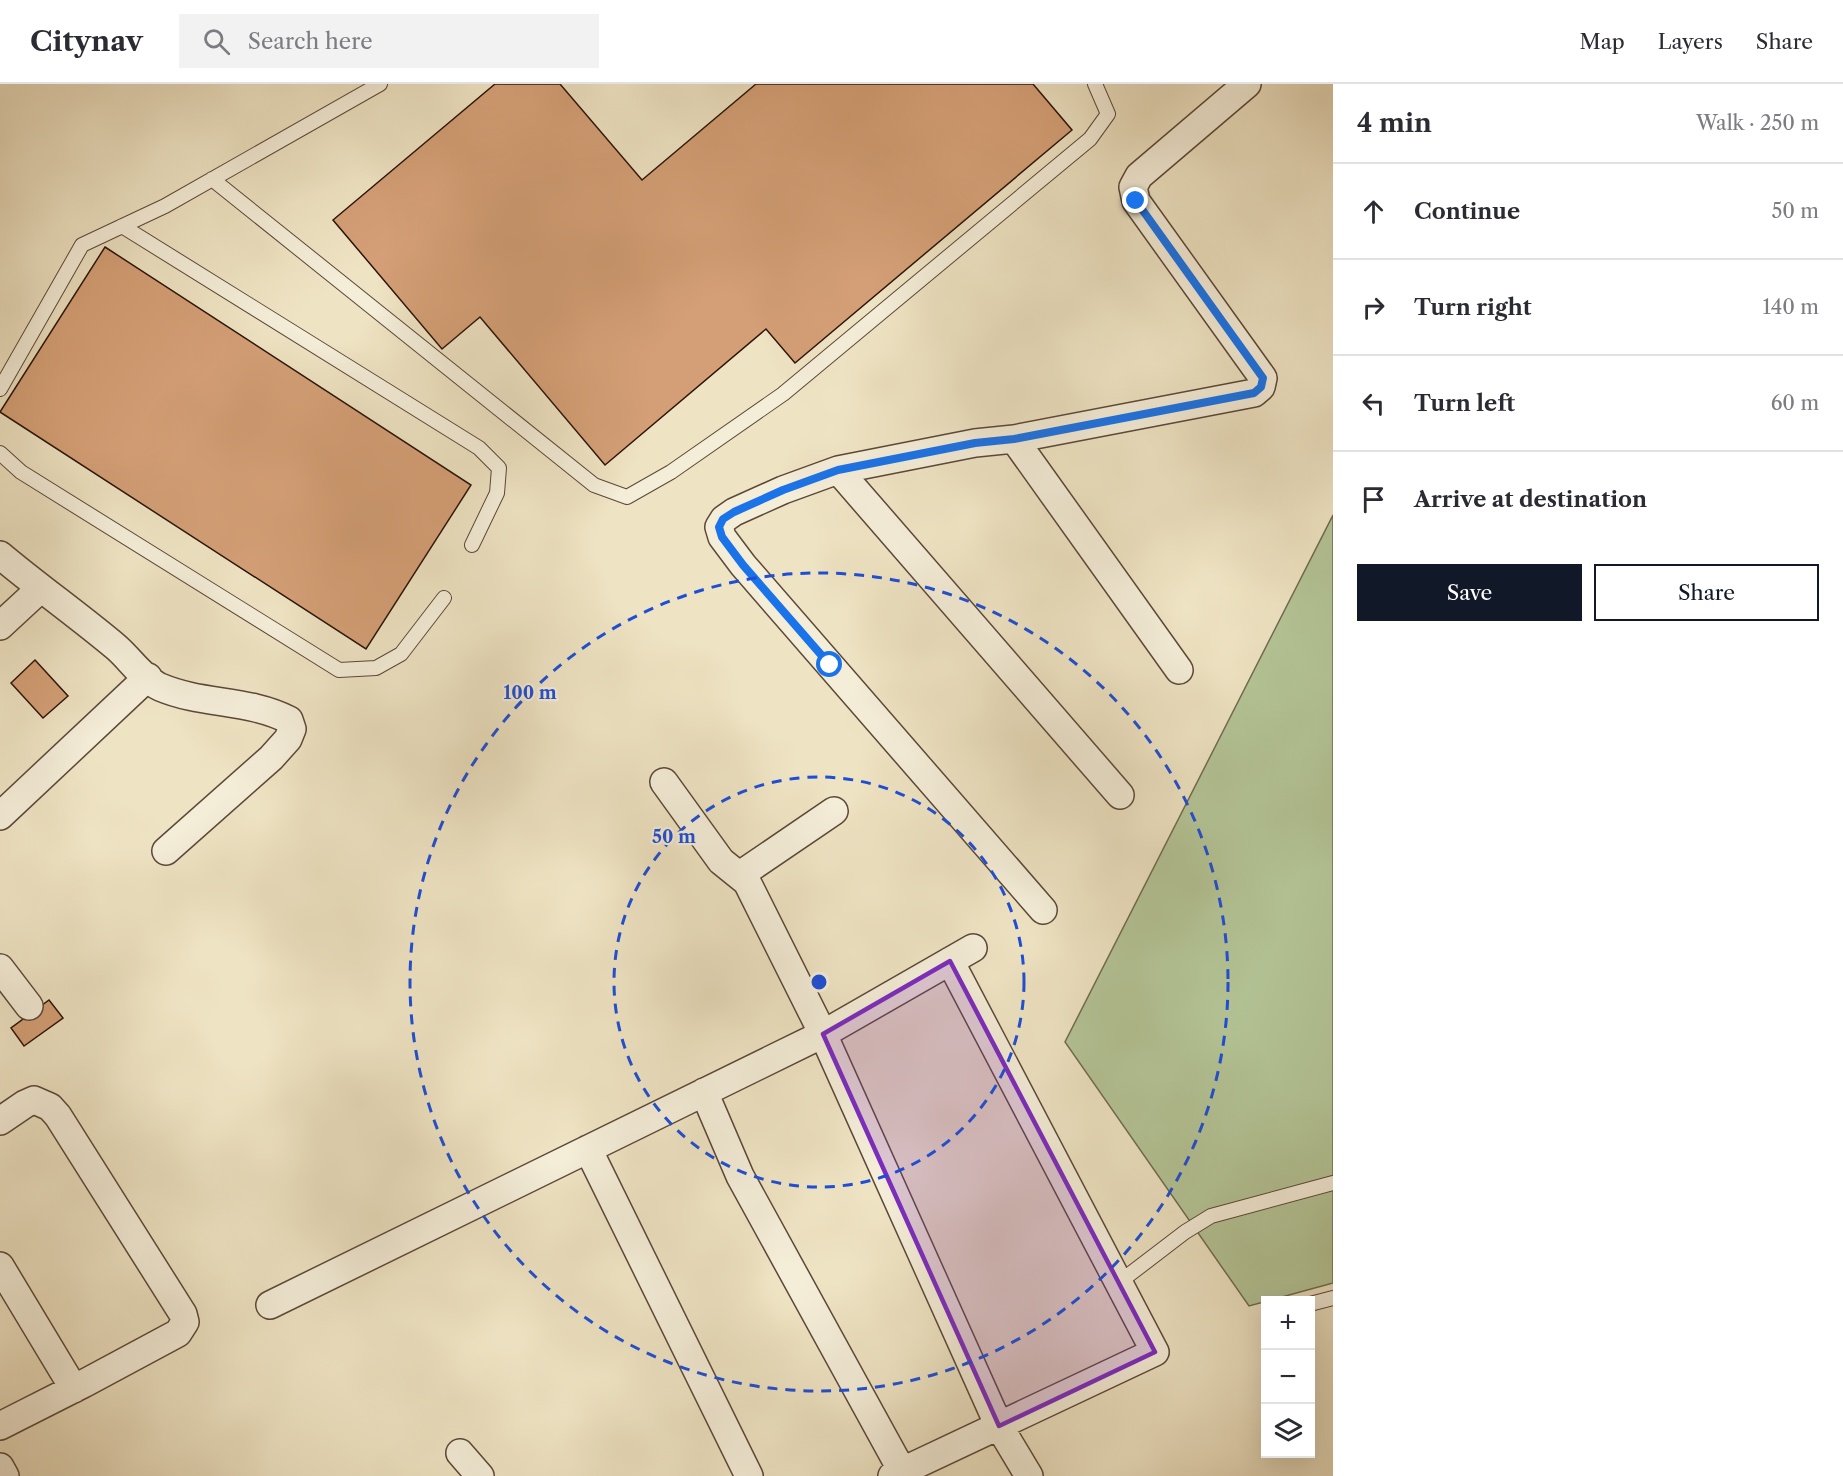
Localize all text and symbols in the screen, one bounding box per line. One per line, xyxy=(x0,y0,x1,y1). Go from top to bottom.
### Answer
search box xyxy=(179,14,599,68)
text: Citynav xyxy=(30,24,143,58)
icon: search xyxy=(200,25,233,58)
text: Search here xyxy=(248,28,372,55)
text: Map xyxy=(1580,29,1625,54)
text: Layers xyxy=(1658,29,1723,54)
text: Share xyxy=(1756,29,1813,54)
text: 4 min xyxy=(1357,107,1432,139)
text: Walk · 250 m xyxy=(1696,111,1819,135)
route end xyxy=(1122,187,1148,213)
icon: ahead xyxy=(1357,195,1390,228)
text: Continue xyxy=(1414,198,1520,225)
text: 50 m xyxy=(1772,199,1819,223)
icon: right xyxy=(1357,291,1390,324)
text: Turn right xyxy=(1414,294,1532,321)
text: 140 m xyxy=(1762,295,1819,319)
icon: left xyxy=(1357,387,1390,420)
text: Turn left xyxy=(1414,390,1515,417)
text: 60 m xyxy=(1771,391,1819,415)
icon: arrive xyxy=(1357,483,1390,516)
text: Arrive at destination xyxy=(1414,486,1647,513)
button: Save xyxy=(1357,564,1582,621)
button: Share xyxy=(1594,564,1819,621)
route start xyxy=(816,651,842,677)
text: 100 m xyxy=(503,682,557,704)
text: 50 m xyxy=(652,826,696,848)
centre of rings xyxy=(809,972,829,992)
map controls xyxy=(1261,1296,1315,1458)
button: + xyxy=(1261,1296,1315,1350)
button: − xyxy=(1261,1350,1315,1404)
button: layers xyxy=(1261,1404,1315,1458)

